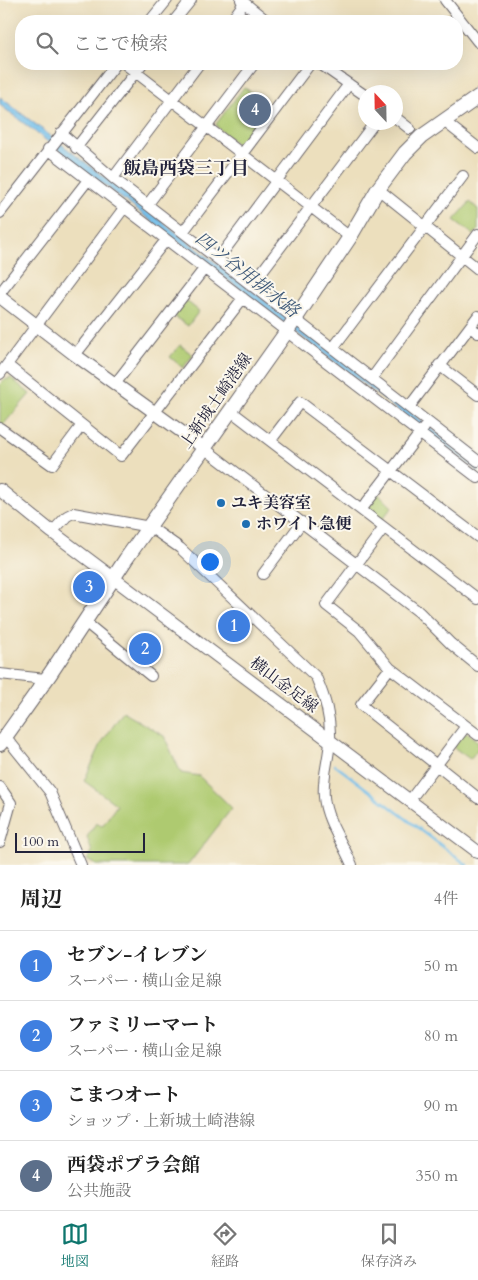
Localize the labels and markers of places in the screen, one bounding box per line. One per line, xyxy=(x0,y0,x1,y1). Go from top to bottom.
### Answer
pin: 4 xyxy=(239,91,271,129)
place label: ユキ美容室 xyxy=(231,492,311,514)
marker: ユキ美容室 xyxy=(215,497,227,509)
place label: ホワイト急便 xyxy=(256,513,352,535)
marker: ホワイト急便 xyxy=(240,518,252,530)
pin: 3 xyxy=(73,568,105,606)
pin: 1 xyxy=(218,607,250,645)
pin: 2 xyxy=(129,630,161,668)

